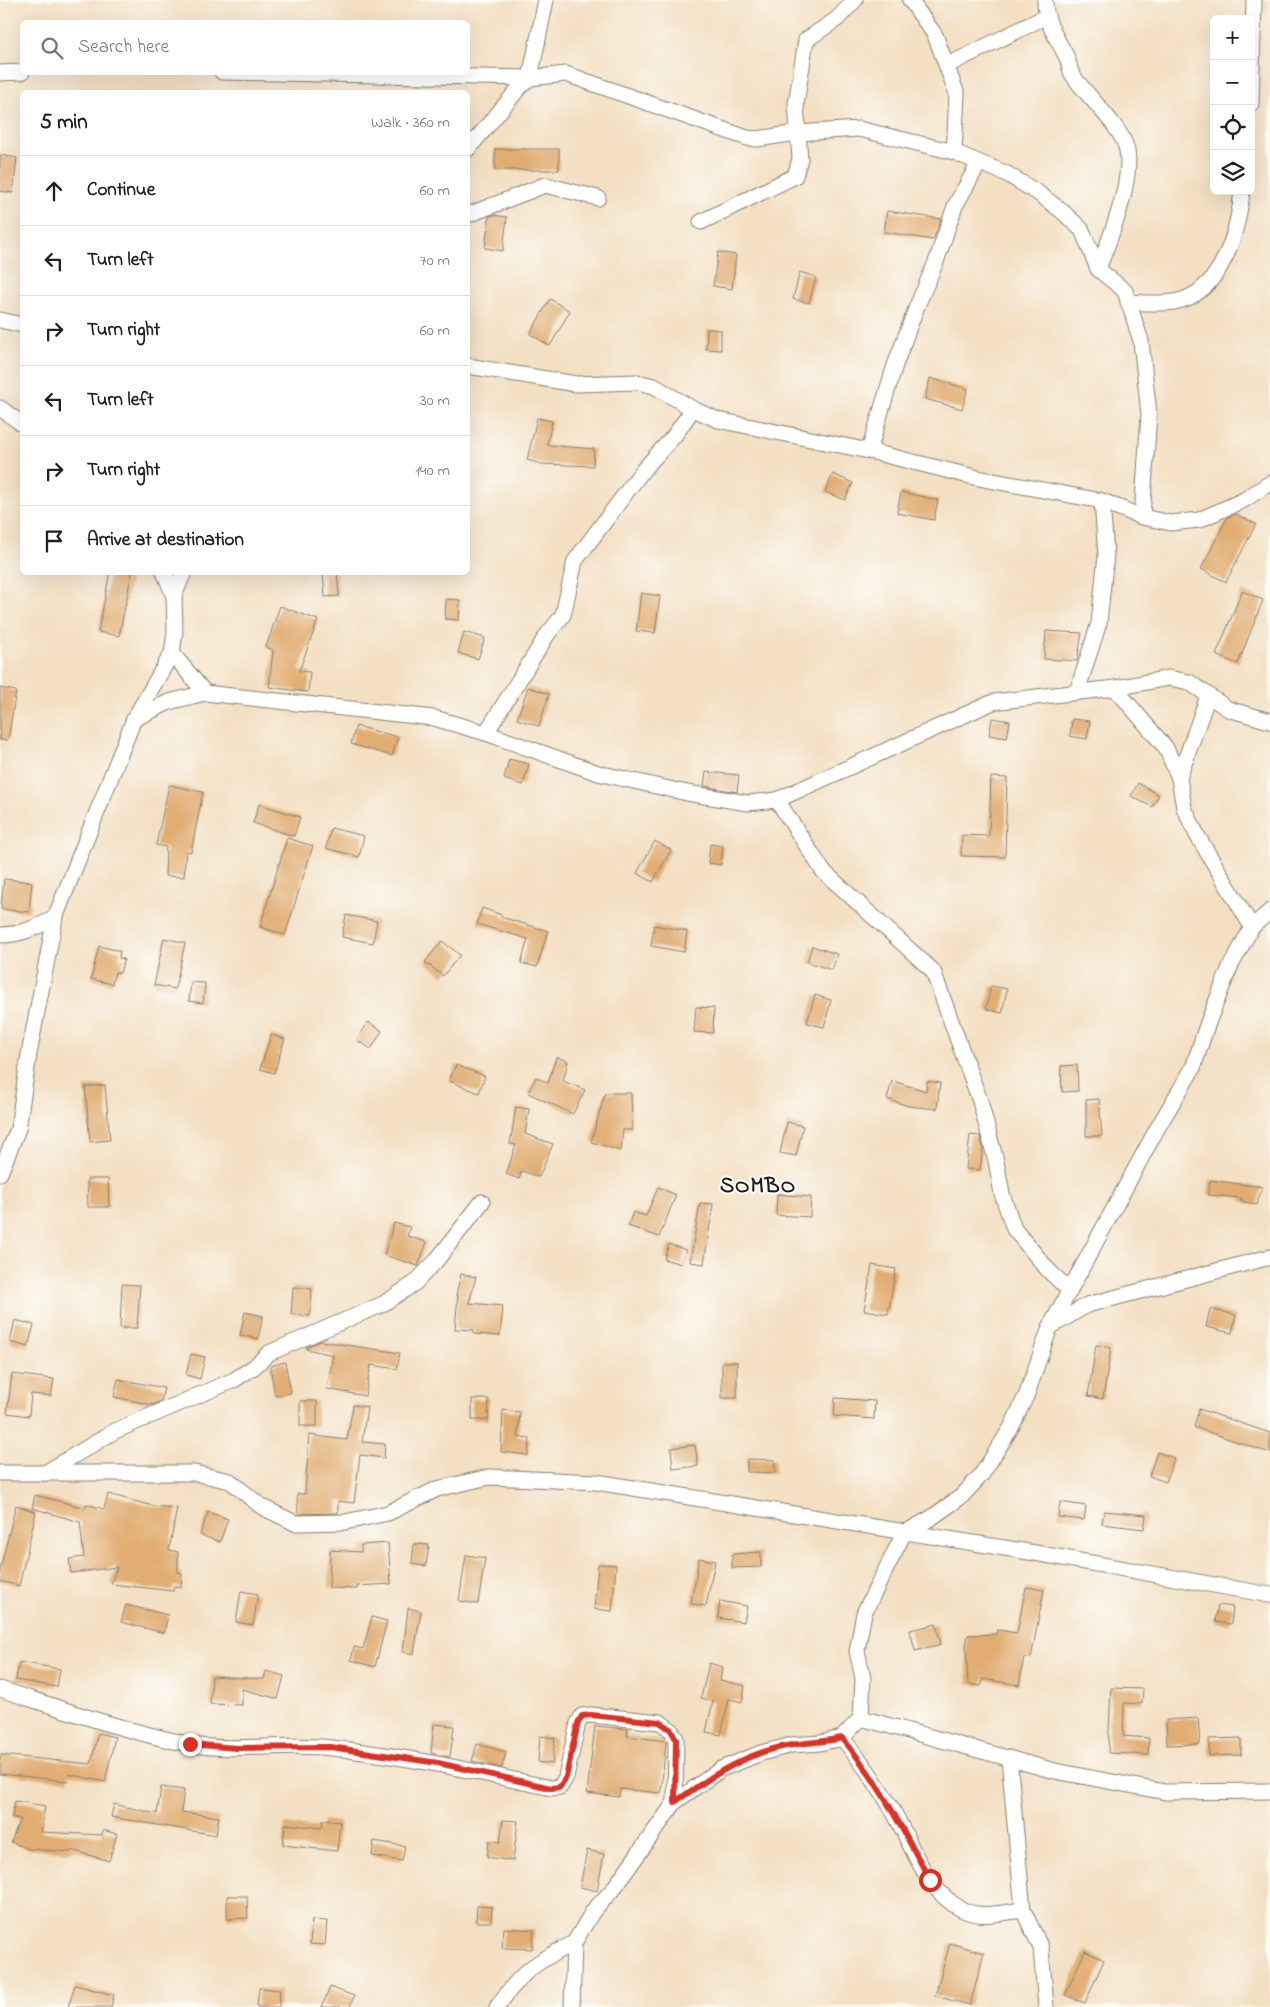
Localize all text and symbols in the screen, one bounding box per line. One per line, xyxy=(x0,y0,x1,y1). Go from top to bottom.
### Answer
map controls xyxy=(1210,15,1255,195)
button: + xyxy=(1210,15,1255,60)
search box xyxy=(20,20,470,75)
icon: search xyxy=(38,34,66,62)
text: Search here xyxy=(78,34,169,61)
button: − xyxy=(1210,60,1255,105)
button: locate xyxy=(1210,105,1255,150)
text: 5 min xyxy=(40,108,88,138)
text: Walk · 360 m xyxy=(371,111,450,135)
button: layers xyxy=(1210,150,1255,195)
icon: ahead xyxy=(40,177,68,205)
text: Continue xyxy=(87,177,155,204)
text: 60 m xyxy=(420,179,450,203)
icon: left xyxy=(40,247,68,275)
text: Turn left xyxy=(87,247,154,274)
text: 70 m xyxy=(420,249,450,273)
icon: right xyxy=(40,317,68,345)
text: Turn right xyxy=(87,317,160,344)
text: 60 m xyxy=(420,319,450,343)
icon: left xyxy=(40,387,68,415)
text: Turn left xyxy=(87,387,154,414)
text: 30 m xyxy=(420,389,450,413)
icon: right xyxy=(40,457,68,485)
text: Turn right xyxy=(87,457,160,484)
text: 140 m xyxy=(415,459,450,483)
icon: arrive xyxy=(40,527,68,555)
text: Arrive at destination xyxy=(87,527,244,554)
district label: SOMBO xyxy=(720,1171,796,1203)
route end xyxy=(179,1733,202,1756)
route start xyxy=(919,1869,942,1892)

